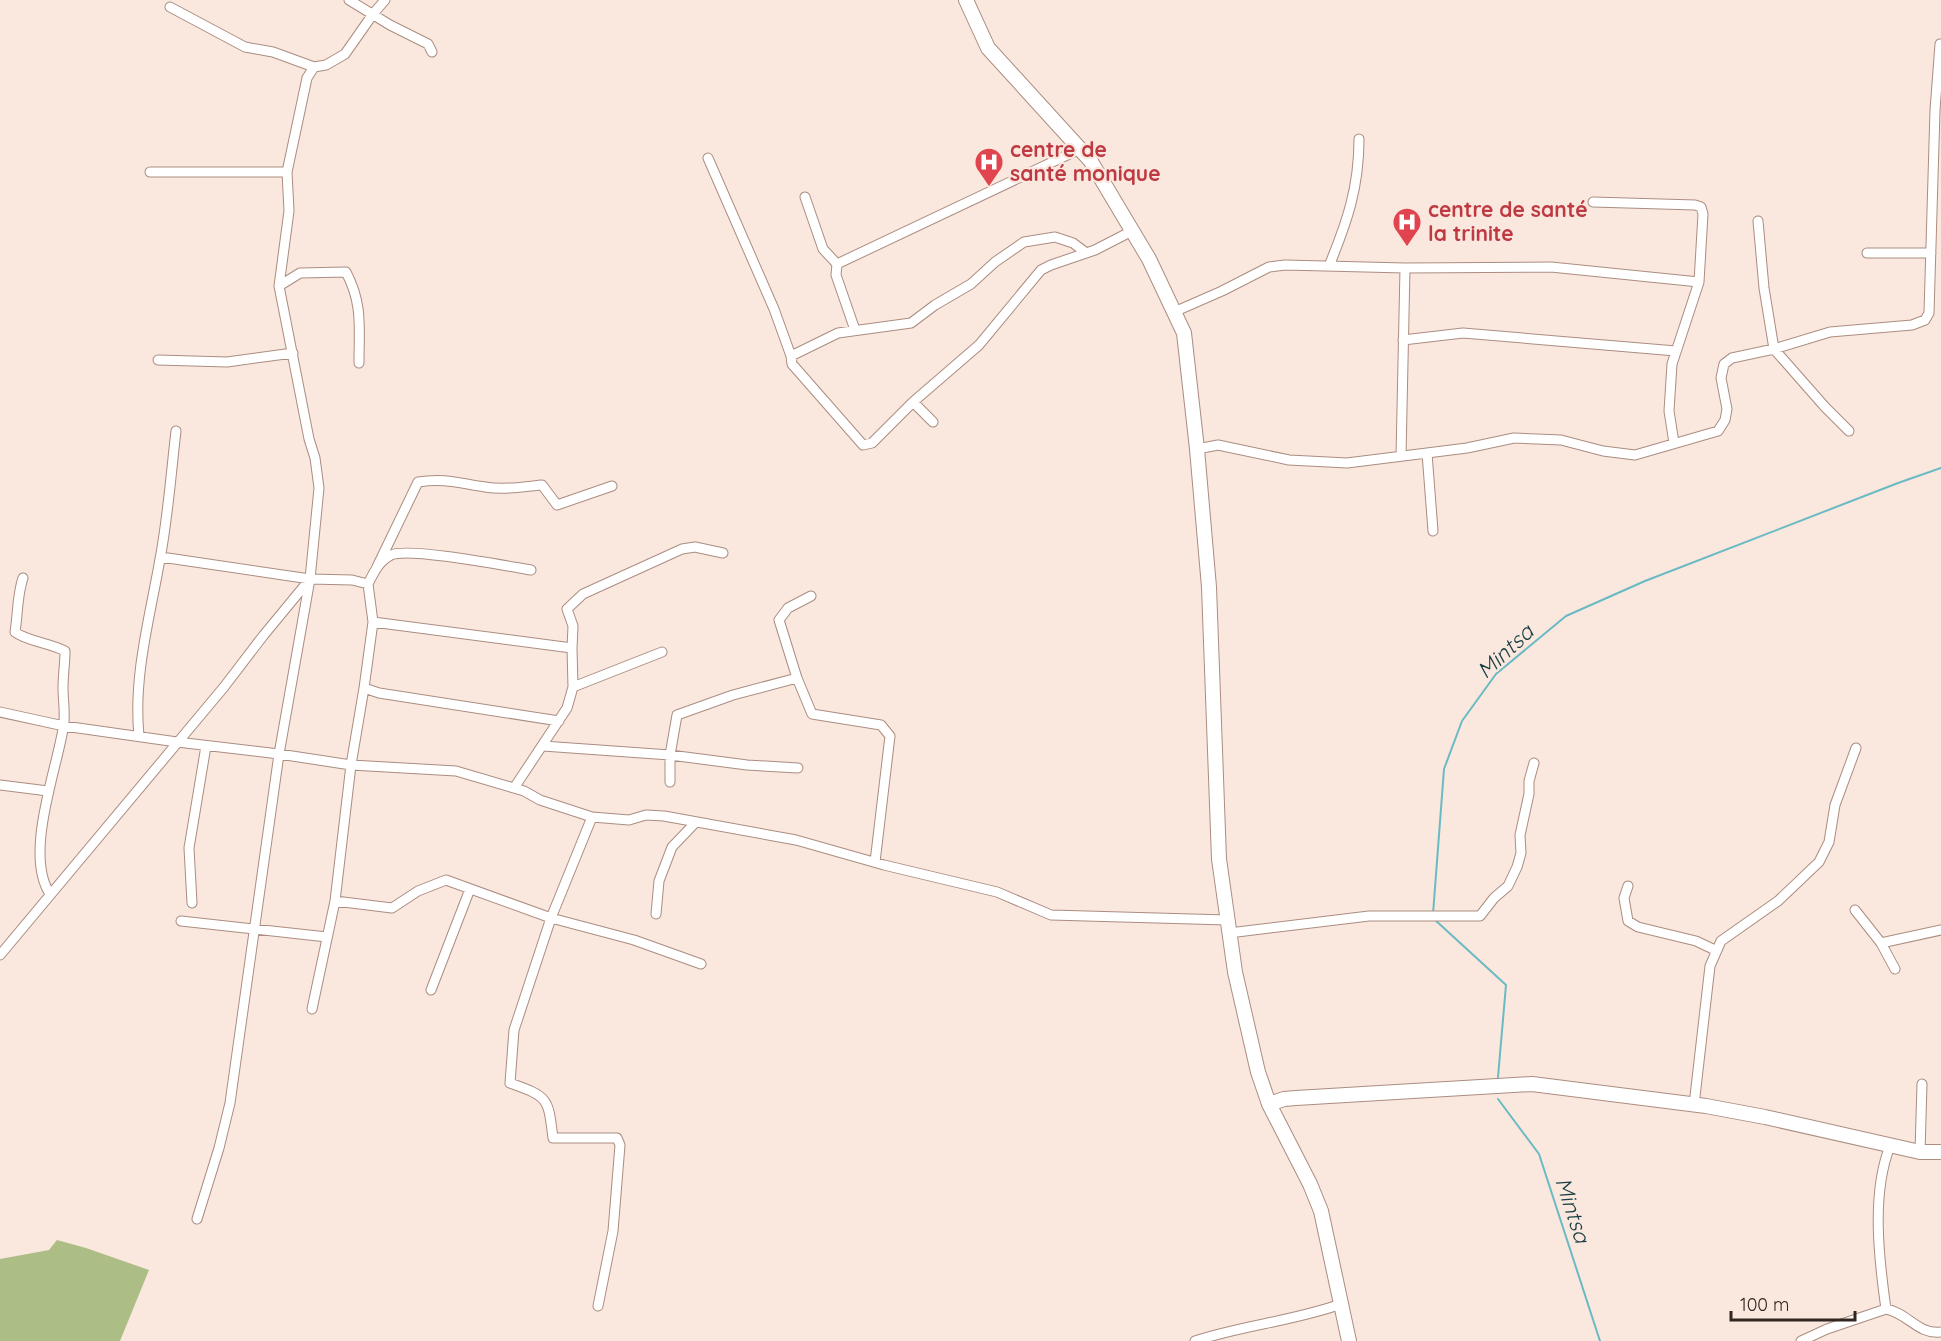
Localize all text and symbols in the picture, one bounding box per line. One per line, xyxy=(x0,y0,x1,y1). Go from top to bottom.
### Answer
place label: centre de santé monique xyxy=(1010,136,1161,186)
hospital icon: centre de santé monique xyxy=(973,146,1005,188)
place label: centre de santé la trinite xyxy=(1428,196,1588,246)
hospital icon: centre de santé la trinite xyxy=(1391,206,1423,248)
water label: Mintsa xyxy=(1471,617,1540,684)
water label: Mintsa xyxy=(1549,1174,1597,1248)
scale bar xyxy=(1731,1284,1856,1322)
text: 100 m xyxy=(1740,1293,1789,1316)

